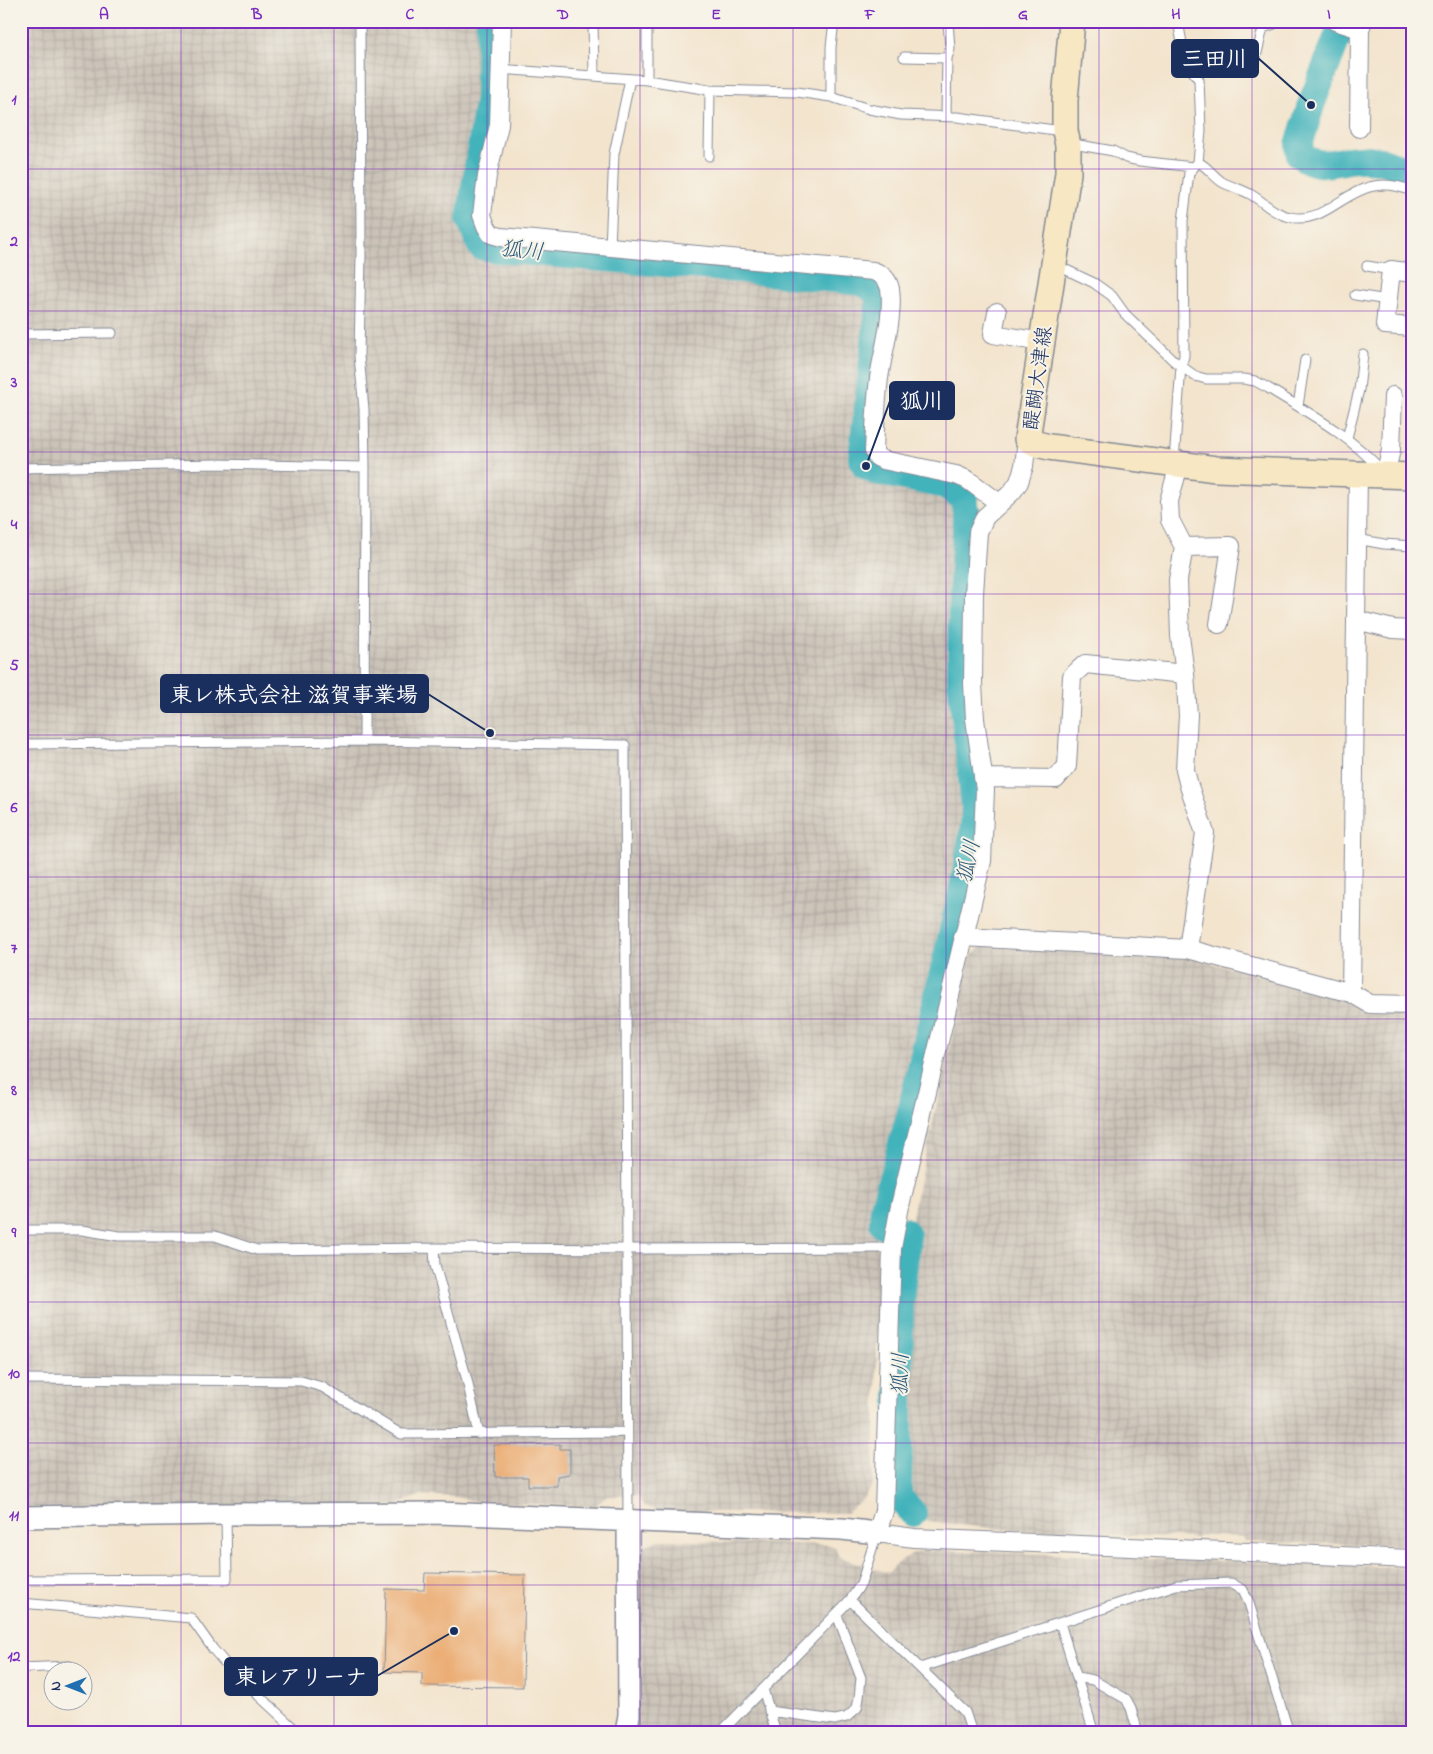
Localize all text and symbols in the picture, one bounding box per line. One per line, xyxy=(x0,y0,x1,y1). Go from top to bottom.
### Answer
text: A xyxy=(99,3,109,27)
text: B xyxy=(251,3,263,27)
text: C xyxy=(406,3,415,27)
text: D xyxy=(556,3,569,27)
text: E xyxy=(711,3,721,27)
text: F xyxy=(864,3,876,27)
text: G xyxy=(1018,3,1028,27)
text: H xyxy=(1171,3,1181,27)
text: I xyxy=(1327,3,1331,27)
callout: 三田川 xyxy=(1172,40,1258,77)
text: 三田川 xyxy=(1182,45,1248,77)
text: 1 xyxy=(11,88,17,112)
text: 2 xyxy=(9,230,18,254)
water label: 狐川 xyxy=(498,234,545,270)
street label: 醍醐大津線 xyxy=(1017,324,1061,432)
text: 3 xyxy=(10,371,18,395)
callout: 狐川 xyxy=(890,382,954,419)
text: 狐川 xyxy=(900,387,944,419)
text: 4 xyxy=(10,513,18,537)
text: 5 xyxy=(9,654,19,678)
callout: 東レ株式会社 滋賀事業場 xyxy=(161,675,428,712)
text: 東レ株式会社 滋賀事業場 xyxy=(170,681,418,713)
text: 6 xyxy=(9,796,18,820)
water label: 狐川 xyxy=(950,837,990,886)
text: 7 xyxy=(11,937,18,961)
text: 8 xyxy=(10,1079,17,1103)
text: 9 xyxy=(11,1221,17,1245)
water label: 狐川 xyxy=(886,1352,918,1396)
text: 10 xyxy=(8,1362,20,1386)
text: 11 xyxy=(9,1504,20,1528)
text: 12 xyxy=(7,1645,21,1669)
callout: 東レアリーナ xyxy=(225,1658,377,1695)
north arrow xyxy=(42,1662,92,1712)
text: 東レアリーナ xyxy=(235,1663,367,1695)
text: N xyxy=(46,1681,67,1691)

